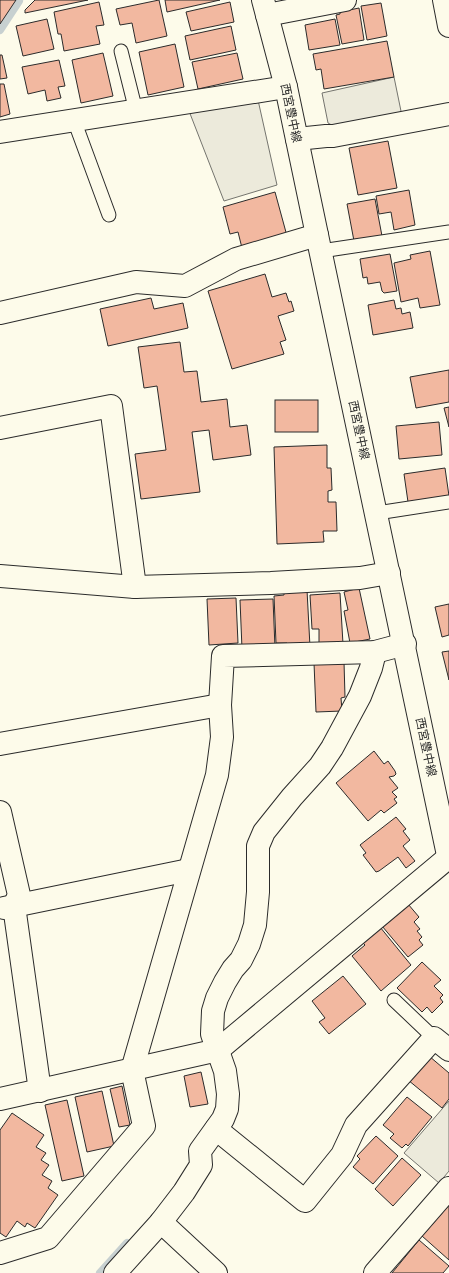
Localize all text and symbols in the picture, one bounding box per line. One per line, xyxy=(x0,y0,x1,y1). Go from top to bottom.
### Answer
street label: 西宮豊中線 xyxy=(278,82,305,144)
street label: 西宮豊中線 xyxy=(346,399,373,461)
street label: 西宮豊中線 xyxy=(413,716,440,778)

